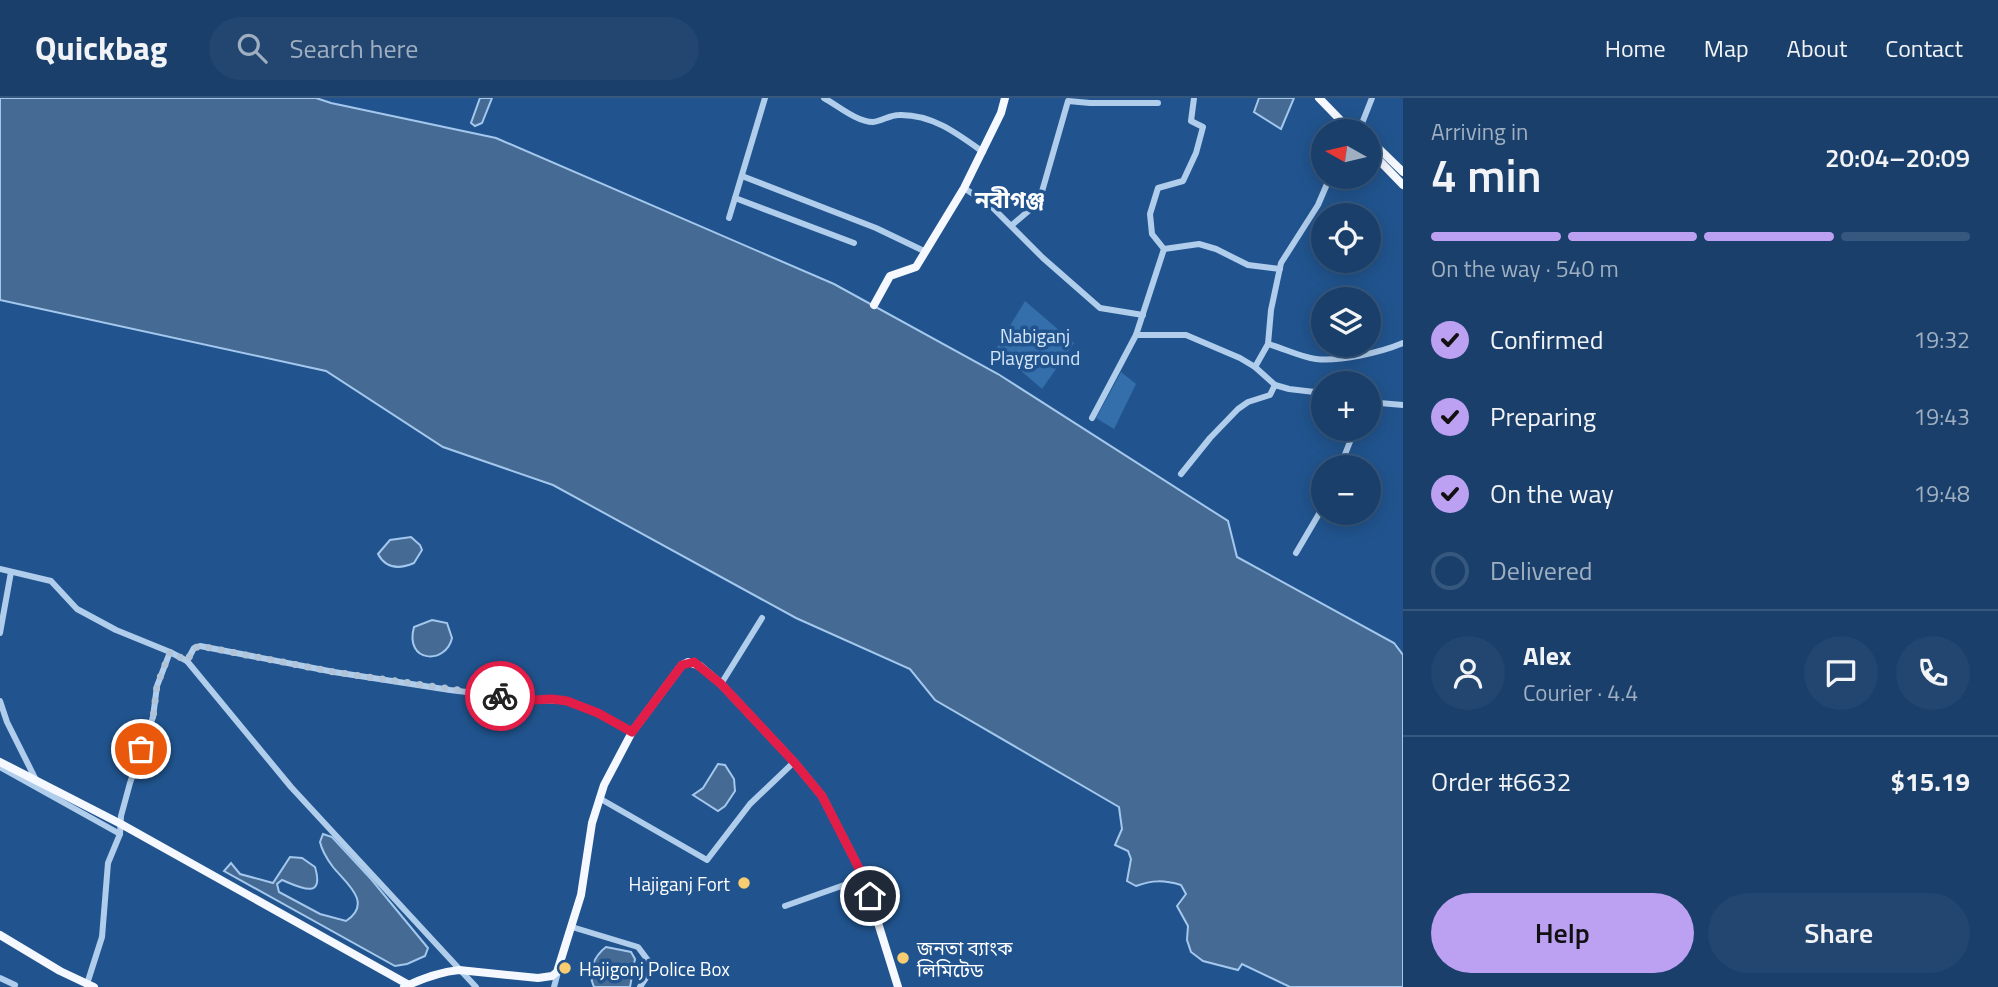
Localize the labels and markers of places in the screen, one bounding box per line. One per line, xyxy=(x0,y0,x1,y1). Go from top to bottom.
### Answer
pin xyxy=(111,719,171,779)
pin xyxy=(840,866,900,926)
place label: Hajiganj Fort xyxy=(629,869,730,898)
marker: Hajiganj Fort xyxy=(736,875,752,891)
place label: জনতা ব্যাংক লিমিটেড xyxy=(916,933,1013,984)
marker: জনতা ব্যাংক লিমিটেড xyxy=(895,950,911,966)
place label: Hajigonj Police Box xyxy=(579,954,730,983)
marker: Hajigonj Police Box xyxy=(557,960,573,976)

